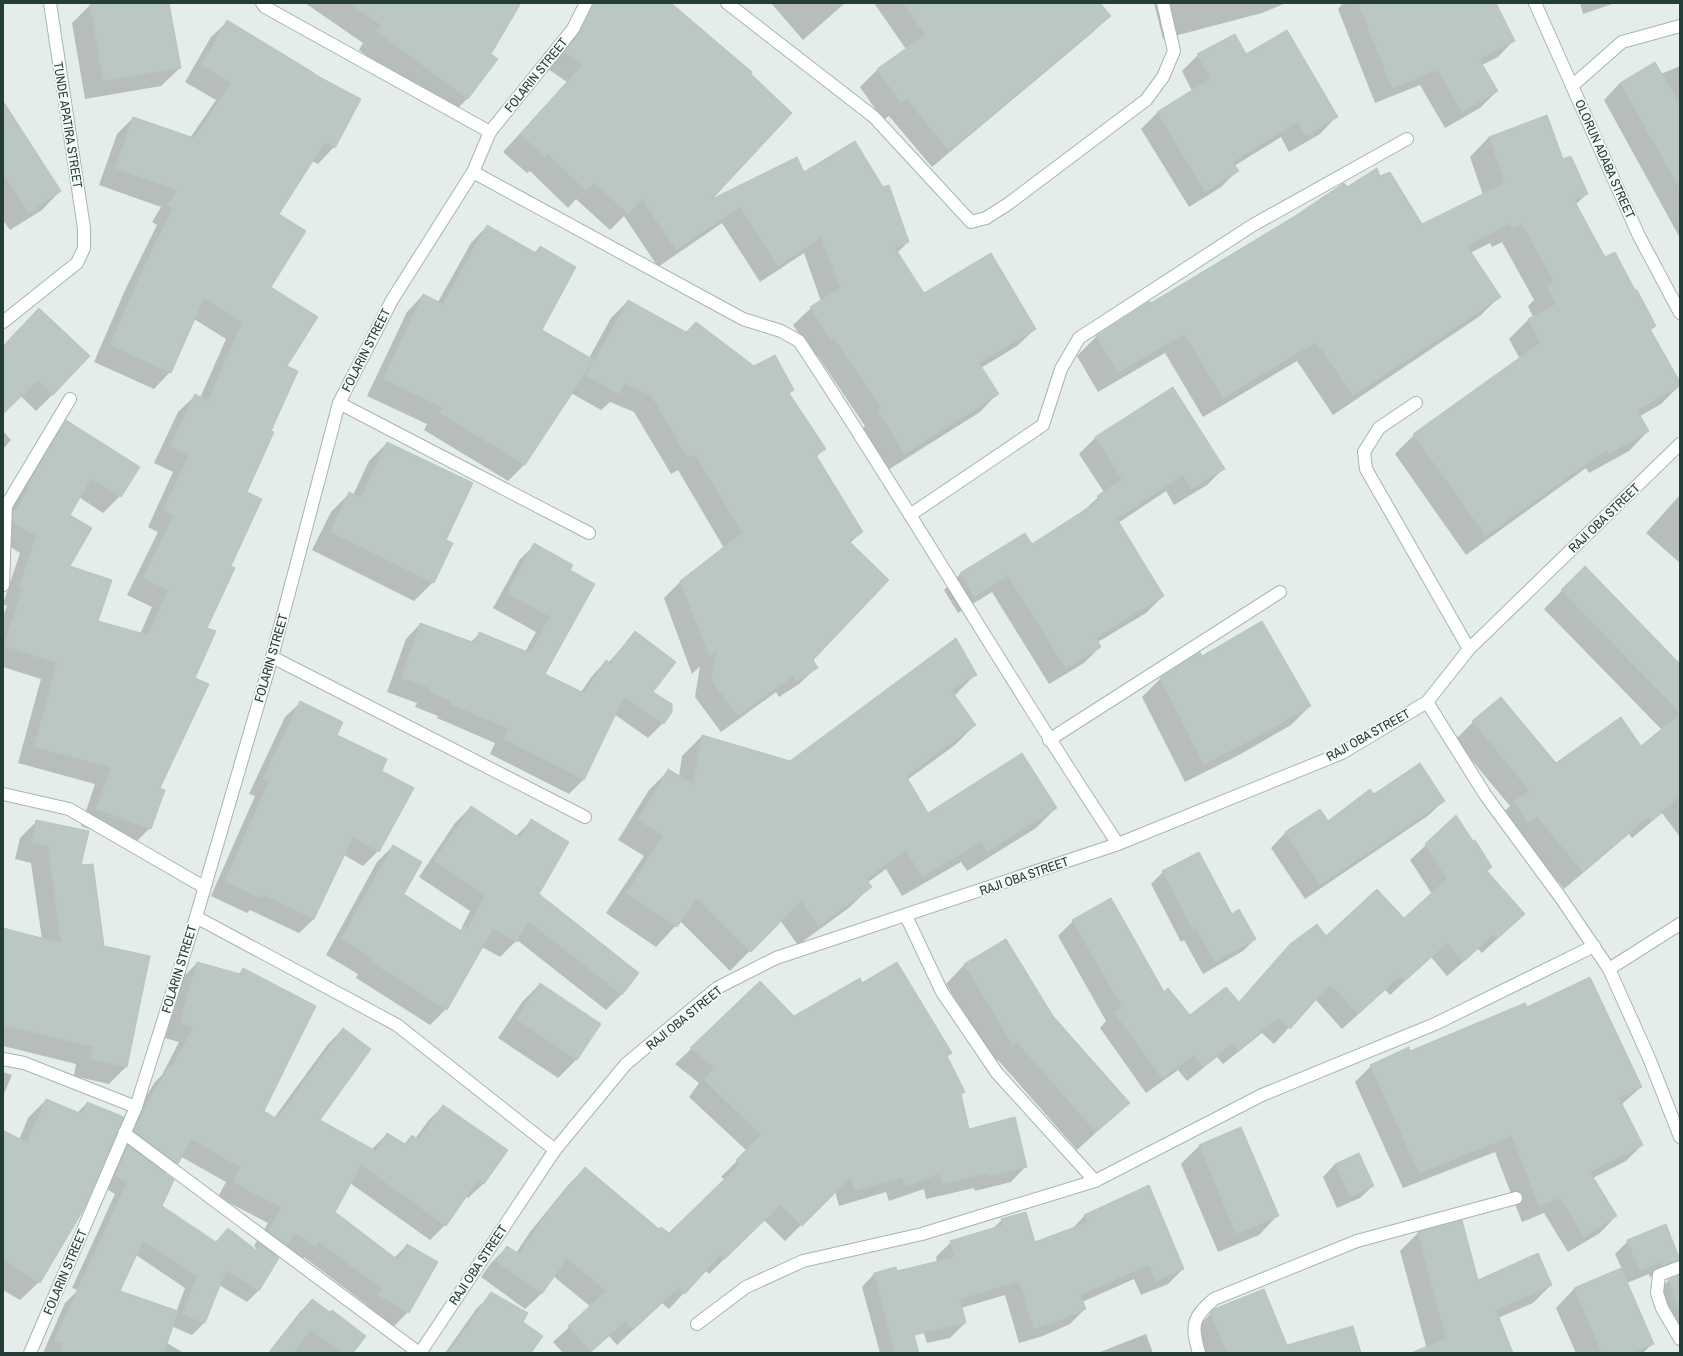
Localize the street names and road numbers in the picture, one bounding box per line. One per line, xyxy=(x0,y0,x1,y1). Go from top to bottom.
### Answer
street label: FOLARIN STREET xyxy=(501,34,572,116)
street label: TUNDE APATIRA STREET xyxy=(50,61,86,190)
street label: OLORUN ADABA STREET xyxy=(1571,97,1639,222)
street label: FOLARIN STREET xyxy=(338,305,394,395)
street label: RAJI OBA STREET xyxy=(1565,479,1644,556)
street label: FOLARIN STREET xyxy=(250,611,292,704)
street label: RAJI OBA STREET xyxy=(1323,705,1413,765)
street label: RAJI OBA STREET xyxy=(977,853,1071,899)
street label: FOLARIN STREET xyxy=(158,922,201,1015)
street label: RAJI OBA STREET xyxy=(643,982,726,1054)
street label: RAJI OBA STREET xyxy=(445,1221,511,1308)
street label: FOLARIN STREET xyxy=(39,1226,91,1317)

